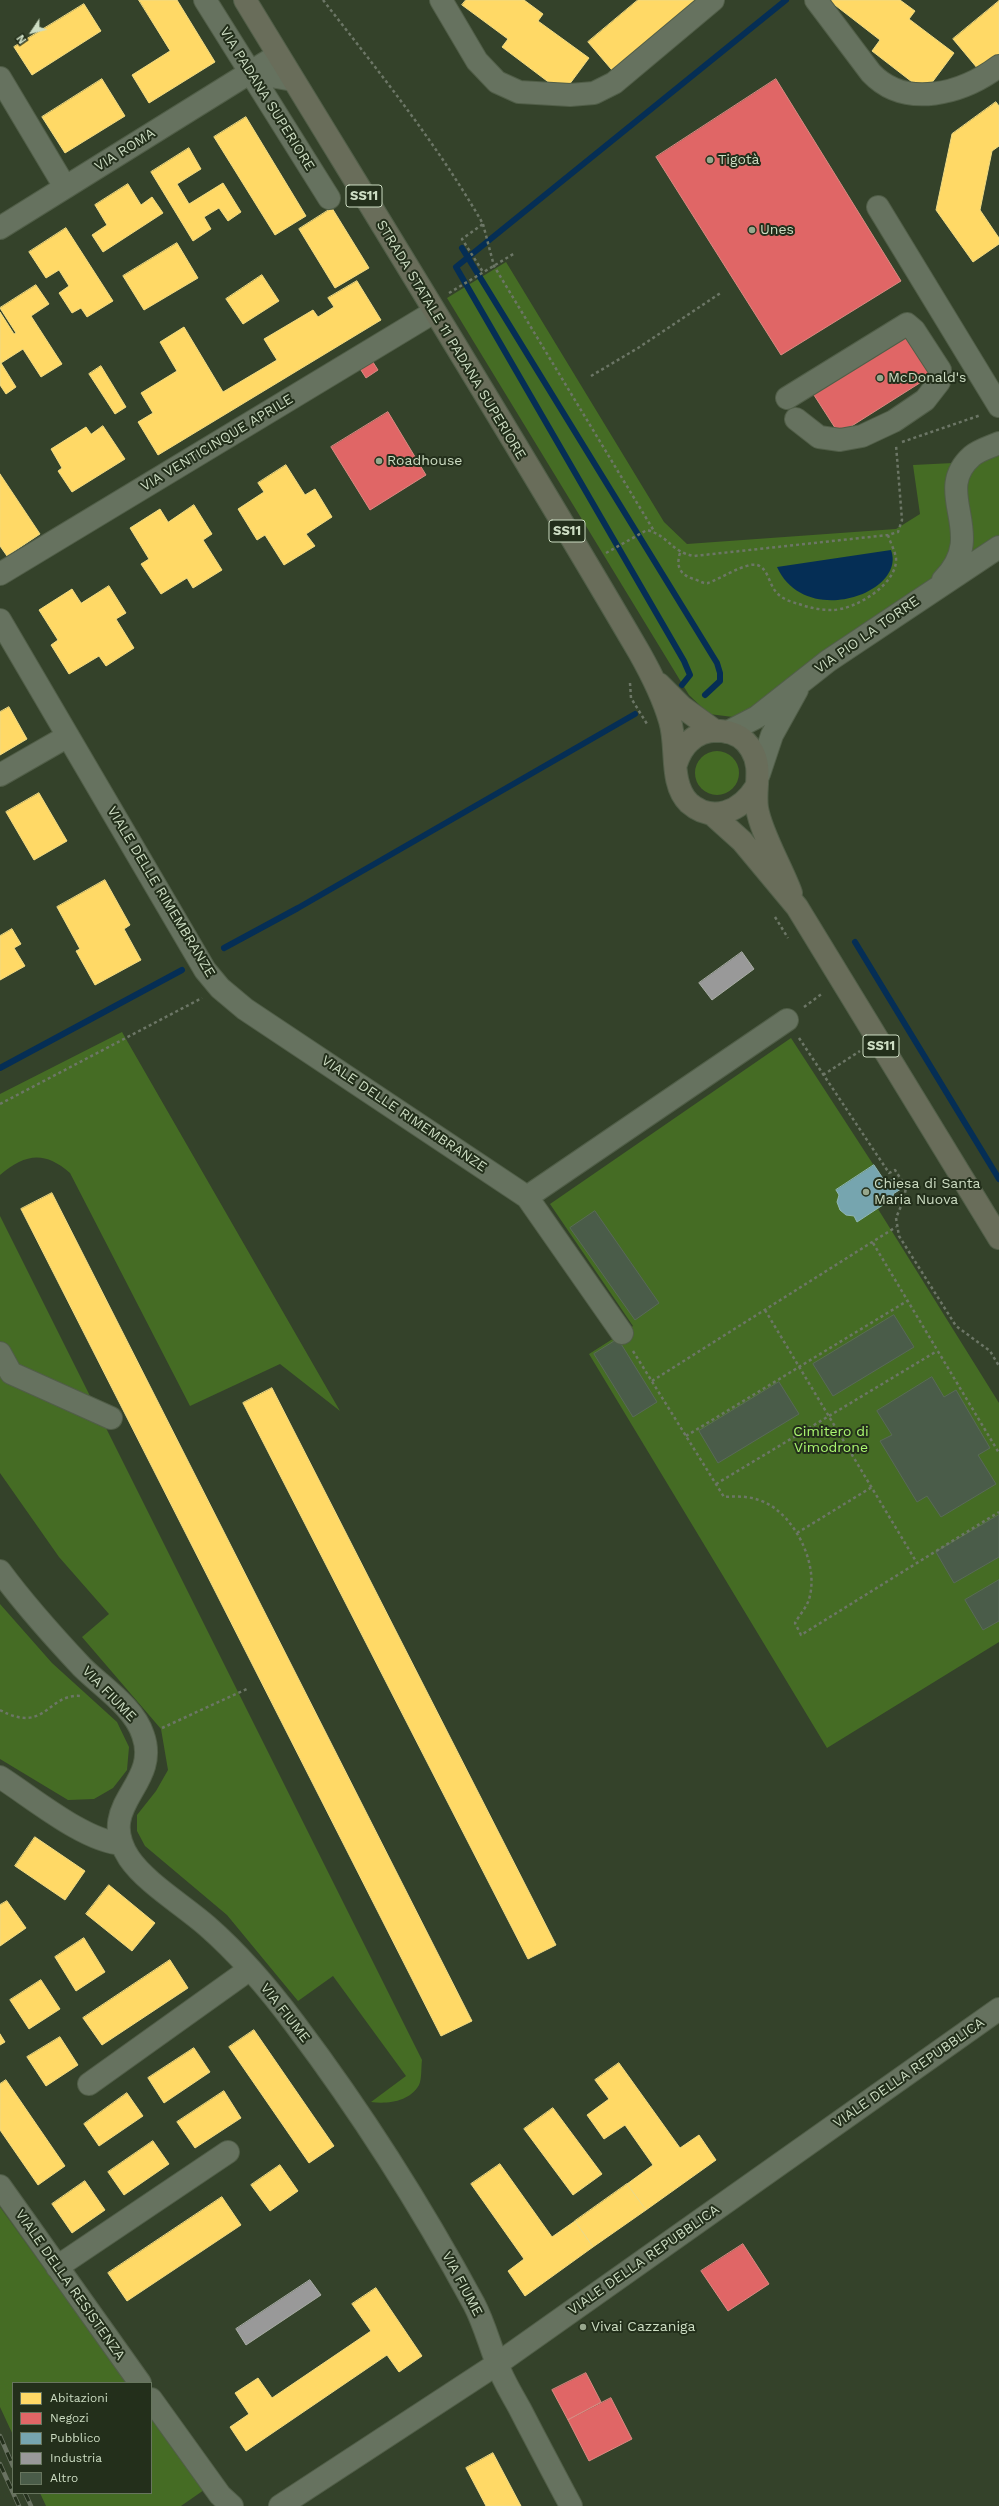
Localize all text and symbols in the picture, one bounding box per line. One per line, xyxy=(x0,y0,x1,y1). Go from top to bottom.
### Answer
north arrow xyxy=(12,12,52,52)
street label: VIA PADANA SUPERIORE xyxy=(216,24,318,174)
text: N xyxy=(14,32,29,46)
street label: VIA ROMA xyxy=(92,125,158,175)
place label: Tigotà xyxy=(718,152,759,168)
marker: Tigotà xyxy=(705,155,715,165)
road number: SS11 xyxy=(346,185,382,207)
street label: STRADA STATALE 11 PADANA SUPERIORE xyxy=(373,217,529,463)
place label: Unes xyxy=(760,222,794,238)
marker: Unes xyxy=(747,225,757,235)
place label: McDonald's xyxy=(888,370,966,386)
marker: McDonald's xyxy=(875,373,885,383)
street label: VIA VENTICINQUE APRILE xyxy=(138,391,296,495)
place label: Roadhouse xyxy=(387,453,462,469)
marker: Roadhouse xyxy=(374,456,384,466)
road number: SS11 xyxy=(549,520,585,542)
street label: VIA PIO LA TORRE xyxy=(812,593,922,677)
street label: VIALE DELLE RIMEMBRANZE xyxy=(103,804,219,980)
road number: SS11 xyxy=(863,1035,899,1057)
street label: VIALE DELLE RIMEMBRANZE xyxy=(318,1052,490,1176)
place label: Chiesa di Santa Maria Nuova xyxy=(874,1176,981,1208)
marker: Chiesa di Santa Maria Nuova xyxy=(861,1187,871,1197)
park label: Cimitero di Vimodrone xyxy=(793,1424,869,1456)
street label: VIA FIUME xyxy=(78,1663,140,1725)
street label: VIA FIUME xyxy=(257,1980,313,2046)
street label: VIALE DELLA REPUBBLICA xyxy=(830,2014,988,2132)
street label: VIALE DELLA REPUBBLICA xyxy=(565,2201,723,2319)
street label: VIALE DELLA RESISTENZA xyxy=(12,2206,128,2364)
street label: VIA FIUME xyxy=(438,2249,486,2319)
place label: Vivai Cazzaniga xyxy=(591,2319,695,2335)
marker: Vivai Cazzaniga xyxy=(578,2322,588,2332)
legend xyxy=(12,2382,152,2494)
text: Abitazioni xyxy=(50,2391,108,2405)
text: Negozi xyxy=(50,2411,89,2425)
text: Pubblico xyxy=(50,2431,101,2445)
text: Industria xyxy=(50,2451,102,2465)
text: Altro xyxy=(50,2471,78,2485)

